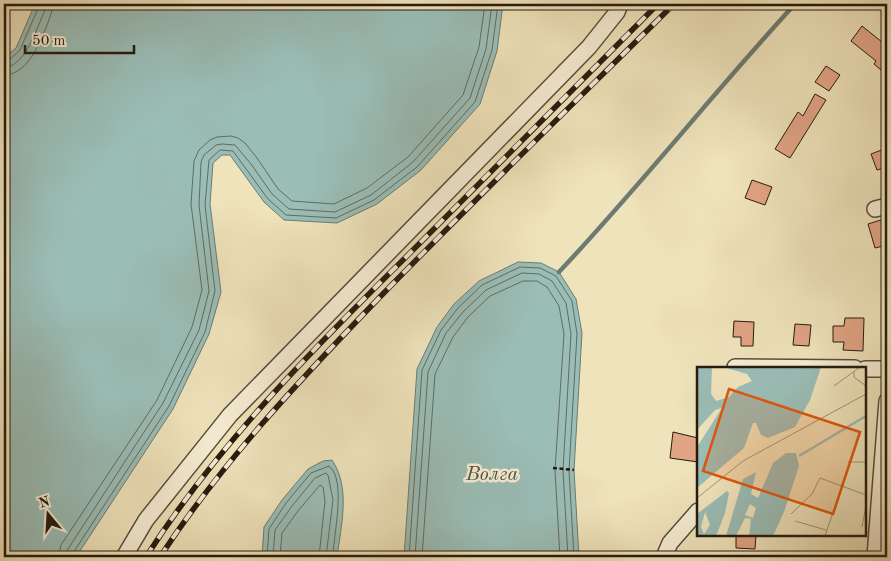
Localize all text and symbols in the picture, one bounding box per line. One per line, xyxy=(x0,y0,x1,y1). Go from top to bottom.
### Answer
scale bar xyxy=(25,22,134,54)
text: 50 m xyxy=(32,34,66,49)
inset map xyxy=(697,367,866,536)
water label: Волга xyxy=(465,465,519,485)
north arrow xyxy=(22,488,72,538)
text: N xyxy=(37,494,52,511)

